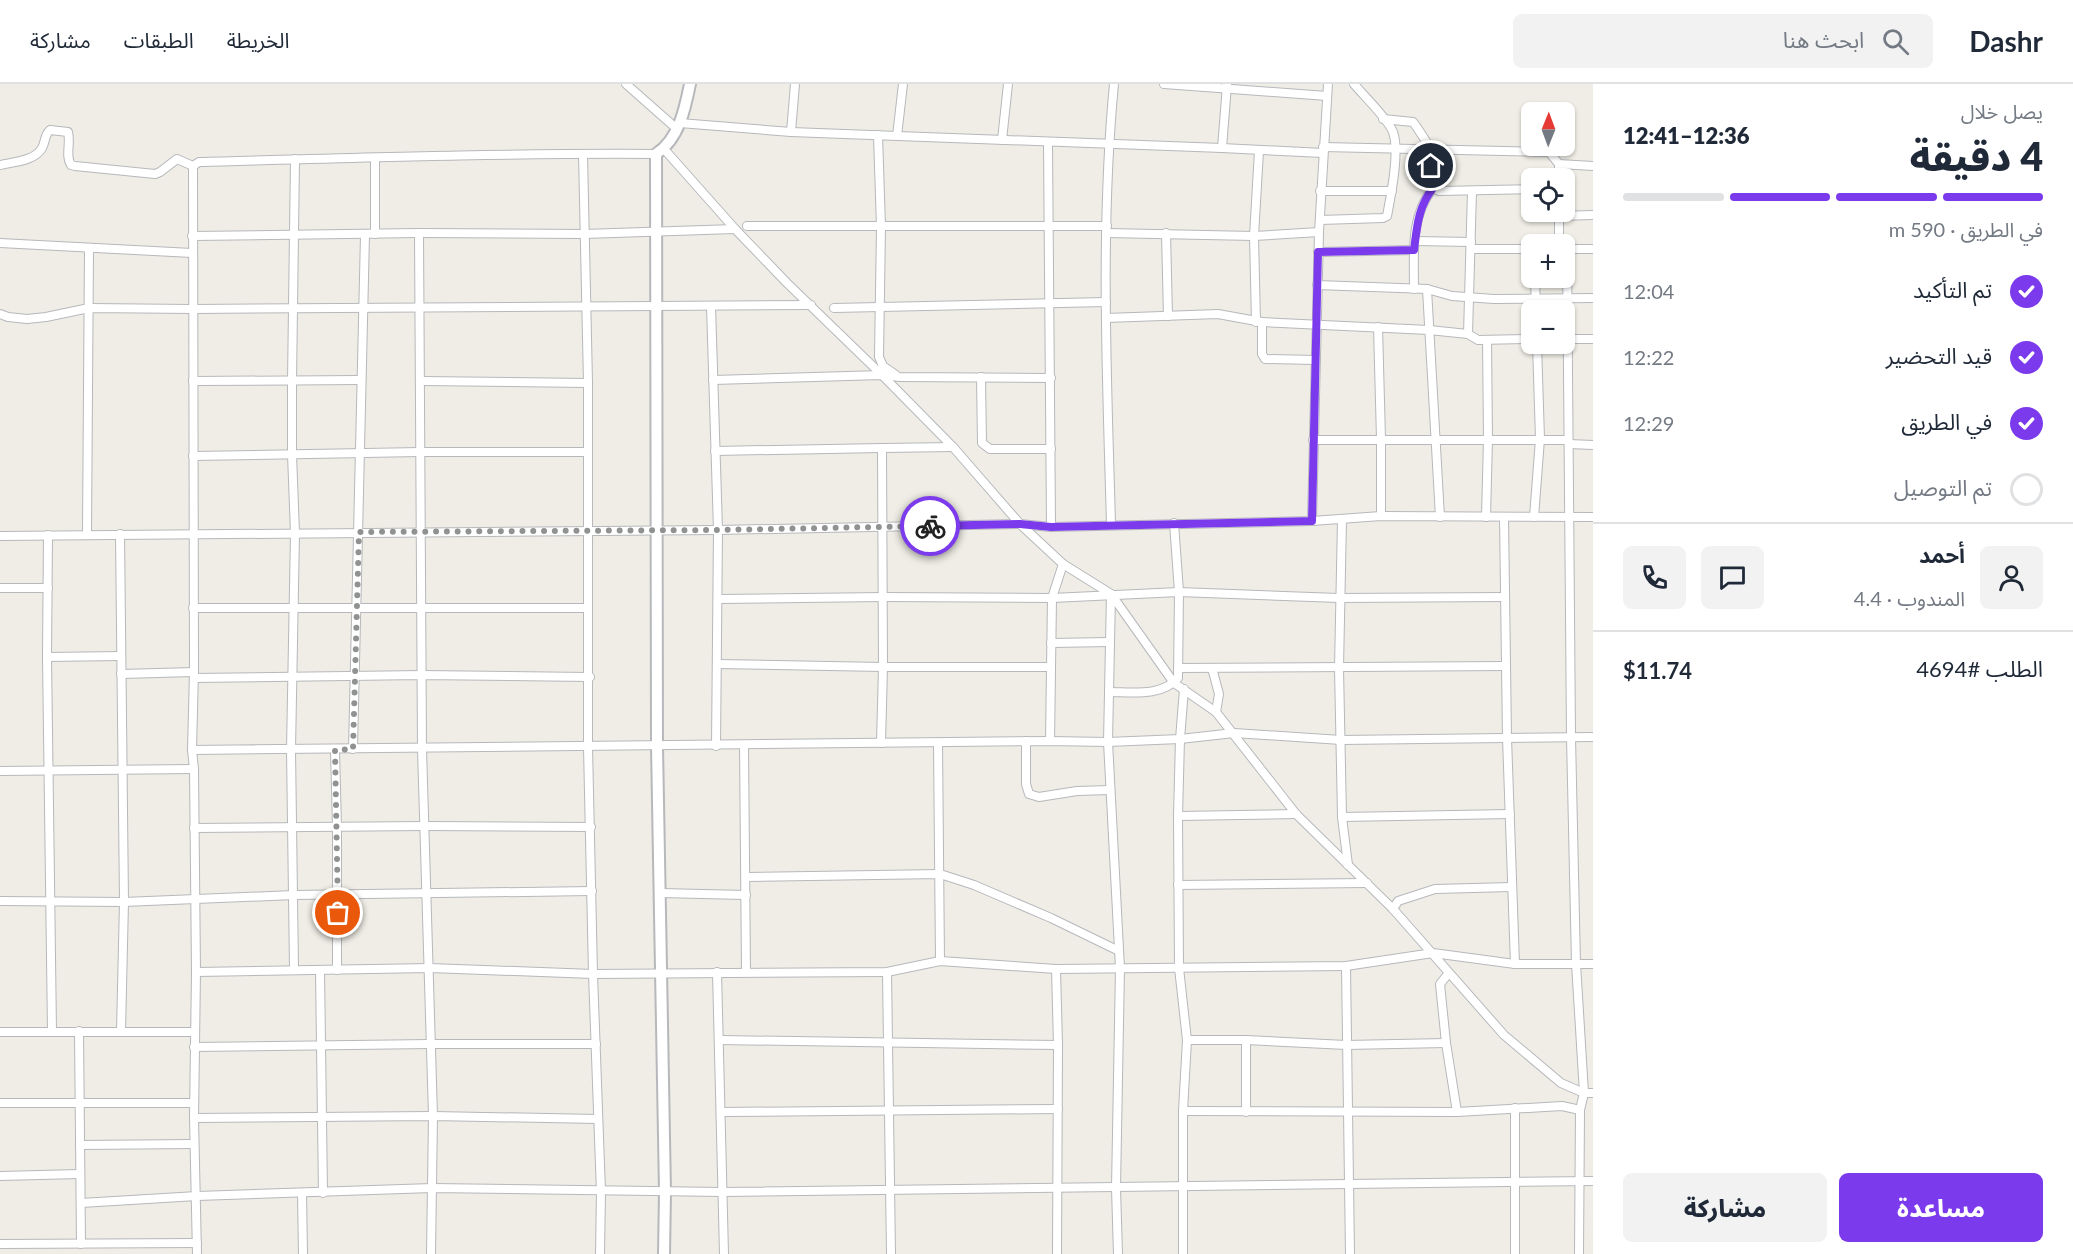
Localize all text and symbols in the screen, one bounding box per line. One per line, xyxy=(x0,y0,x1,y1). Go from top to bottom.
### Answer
search box xyxy=(1513,14,1933,68)
text: Dashr xyxy=(1969,24,2043,58)
icon: search xyxy=(1879,25,1912,58)
text: ابحث هنا xyxy=(1783,26,1864,53)
text: مشاركة xyxy=(30,27,91,52)
text: الطبقات xyxy=(124,27,194,52)
text: الخريطة xyxy=(227,27,290,52)
text: يصل خلال xyxy=(1961,99,2043,123)
north arrow xyxy=(1521,102,1575,156)
map controls xyxy=(1521,102,1575,354)
text: 12:36–12:41 xyxy=(1623,122,1750,149)
text: 4 دقيقة xyxy=(1910,133,2043,179)
pin xyxy=(1405,140,1456,191)
icon: home xyxy=(1414,149,1447,182)
button: locate xyxy=(1521,168,1575,222)
text: في الطريق · 590 m xyxy=(1889,217,2043,241)
button: + xyxy=(1521,234,1575,288)
icon: check xyxy=(2010,275,2043,308)
text: تم التأكيد xyxy=(1913,276,1992,303)
text: 12:04 xyxy=(1623,279,1674,303)
button: − xyxy=(1521,300,1575,354)
icon: check xyxy=(2010,341,2043,374)
text: قيد التحضير xyxy=(1886,342,1992,369)
text: 12:22 xyxy=(1623,345,1674,369)
icon: check xyxy=(2010,407,2043,440)
text: في الطريق xyxy=(1901,408,1992,435)
text: 12:29 xyxy=(1623,411,1674,435)
text: تم التوصيل xyxy=(1894,474,1992,501)
courier xyxy=(900,496,960,556)
icon: bike xyxy=(914,510,947,543)
text: أحمد xyxy=(1919,541,1965,568)
button: phone xyxy=(1623,546,1686,609)
button: chat xyxy=(1701,546,1764,609)
button: person xyxy=(1980,546,2043,609)
text: المندوب · 4.4 xyxy=(1854,586,1965,610)
text: الطلب #4694 xyxy=(1916,655,2043,682)
text: $11.74 xyxy=(1623,657,1692,684)
pin xyxy=(312,887,363,938)
icon: bag xyxy=(321,896,354,929)
button: مشاركة xyxy=(1623,1173,1827,1242)
button: مساعدة xyxy=(1839,1173,2043,1242)

